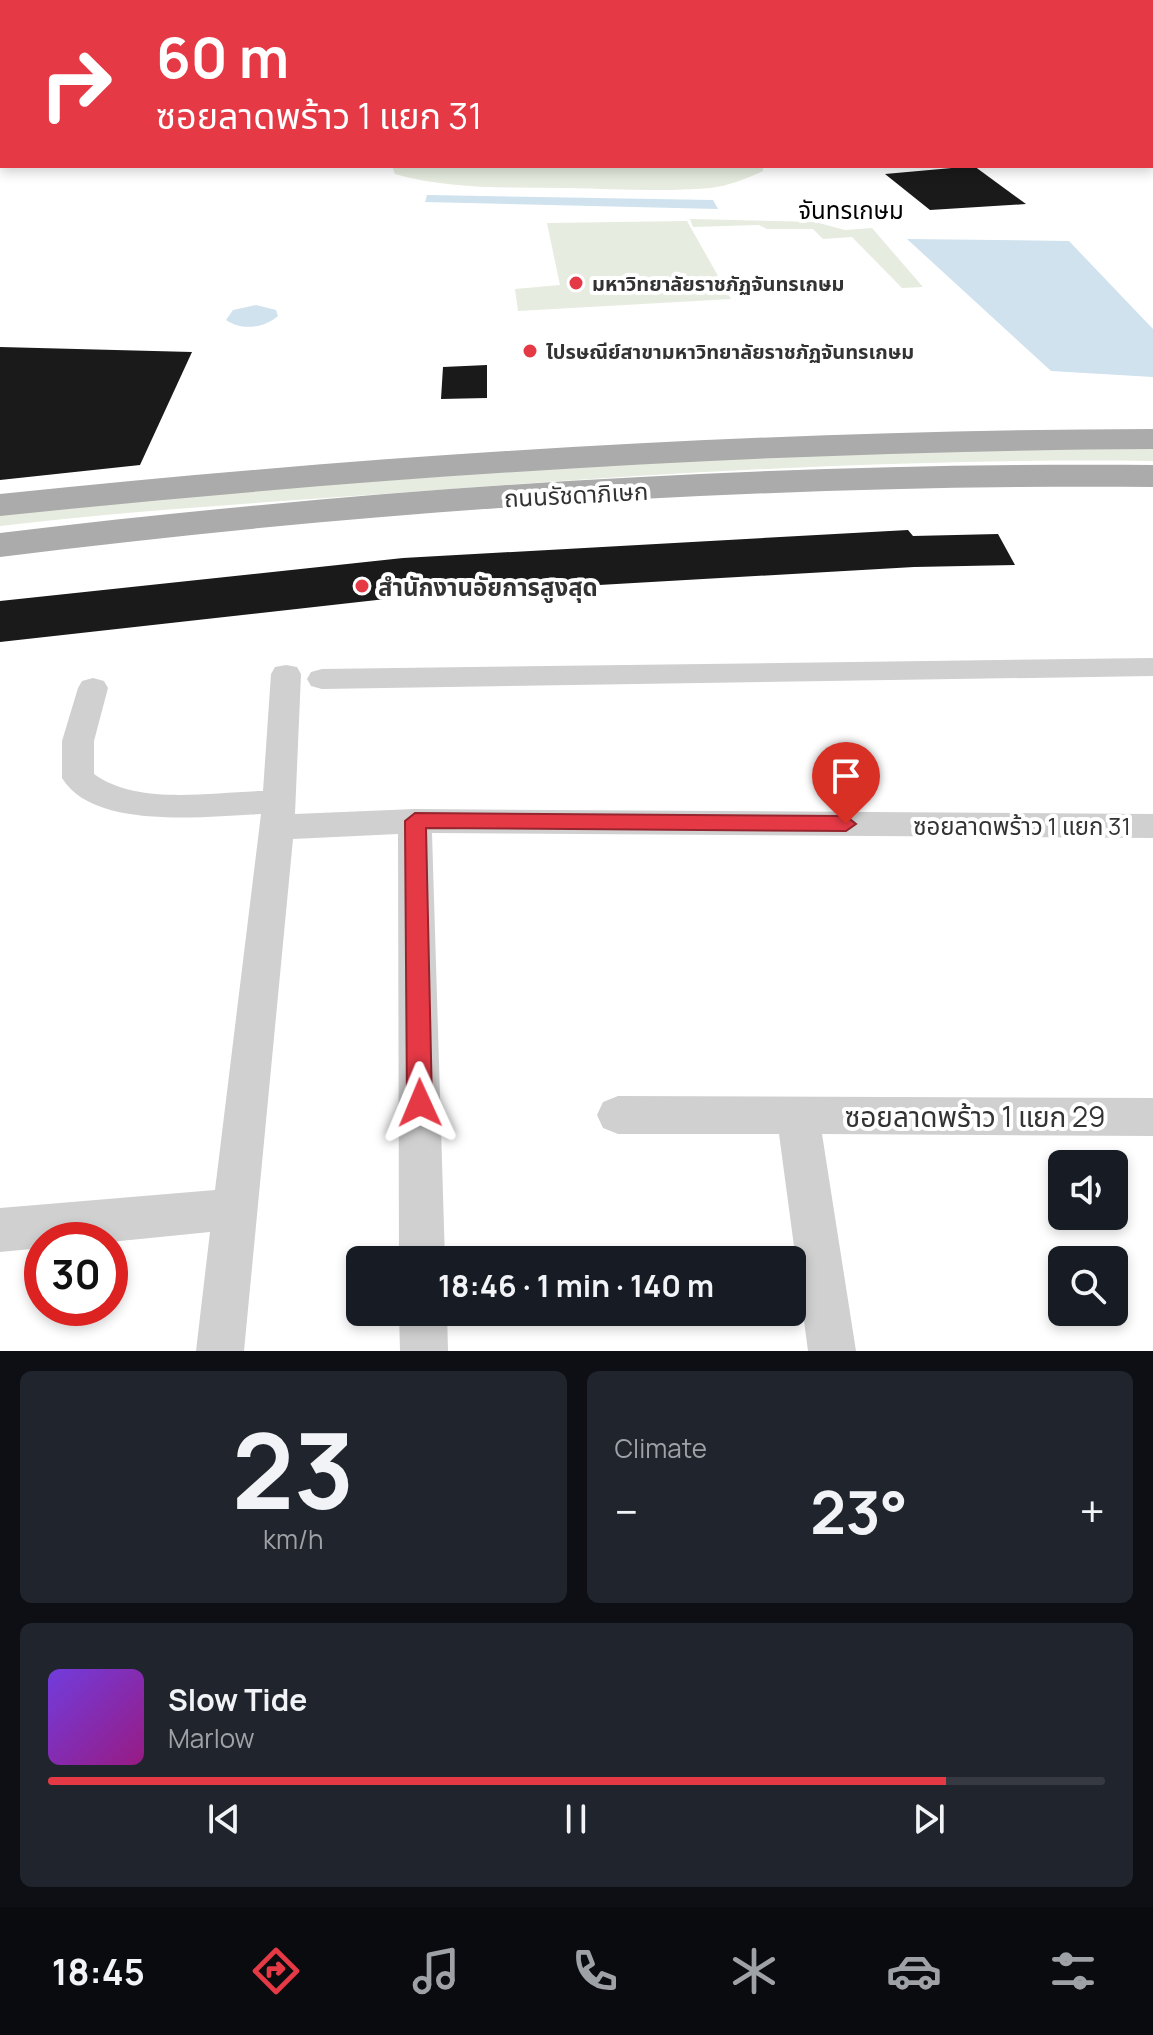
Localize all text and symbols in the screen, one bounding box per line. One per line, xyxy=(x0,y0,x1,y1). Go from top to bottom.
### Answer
text: 60 m xyxy=(156,18,289,95)
icon: right xyxy=(24,32,128,136)
text: ซอยลาดพร้าว 1 แยก 31 xyxy=(156,91,482,140)
district label: จันทรเกษม xyxy=(798,193,904,226)
place label: มหาวิทยาลัยราชภัฏจันทรเกษม xyxy=(592,270,844,297)
marker: มหาวิทยาลัยราชภัฏจันทรเกษม xyxy=(567,274,585,292)
place label: ไปรษณีย์สาขามหาวิทยาลัยราชภัฏจันทรเกษม xyxy=(546,338,914,365)
marker: ไปรษณีย์สาขามหาวิทยาลัยราชภัฏจันทรเกษม xyxy=(521,342,539,360)
street label: ถนนรัชดาภิเษก xyxy=(503,474,649,514)
place label: สำนักงานอัยการสูงสุด xyxy=(378,570,598,603)
marker: สำนักงานอัยการสูงสุด xyxy=(353,577,371,595)
pin xyxy=(812,742,880,824)
icon: arrive xyxy=(824,754,868,798)
street label: ซอยลาดพร้าว 1 แยก 31 xyxy=(913,809,1131,842)
position arrow xyxy=(378,1061,462,1145)
street label: ซอยลาดพร้าว 1 แยก 29 xyxy=(845,1097,1105,1135)
map controls xyxy=(1048,1150,1128,1326)
button: sound xyxy=(1048,1150,1128,1230)
speed limit sign: 30 xyxy=(24,1222,128,1326)
button: search xyxy=(1048,1246,1128,1326)
text: 18:46 · 1 min · 140 m xyxy=(438,1265,714,1306)
text: 23 xyxy=(232,1398,354,1540)
text: Climate xyxy=(615,1430,707,1466)
text: 23° xyxy=(810,1470,908,1552)
text: − xyxy=(615,1481,638,1541)
text: + xyxy=(1080,1481,1105,1541)
text: km/h xyxy=(263,1521,323,1557)
text: Slow Tide xyxy=(168,1679,307,1720)
text: Marlow xyxy=(168,1720,255,1756)
icon: previous xyxy=(202,1797,246,1841)
icon: pause xyxy=(554,1797,598,1841)
icon: next xyxy=(907,1797,951,1841)
icon: directions xyxy=(248,1943,304,1999)
icon: music xyxy=(408,1943,464,1999)
icon: phone xyxy=(567,1943,623,1999)
icon: climate xyxy=(726,1943,782,1999)
icon: car xyxy=(886,1943,942,1999)
icon: filters xyxy=(1045,1943,1101,1999)
text: 18:45 xyxy=(52,1947,145,1996)

